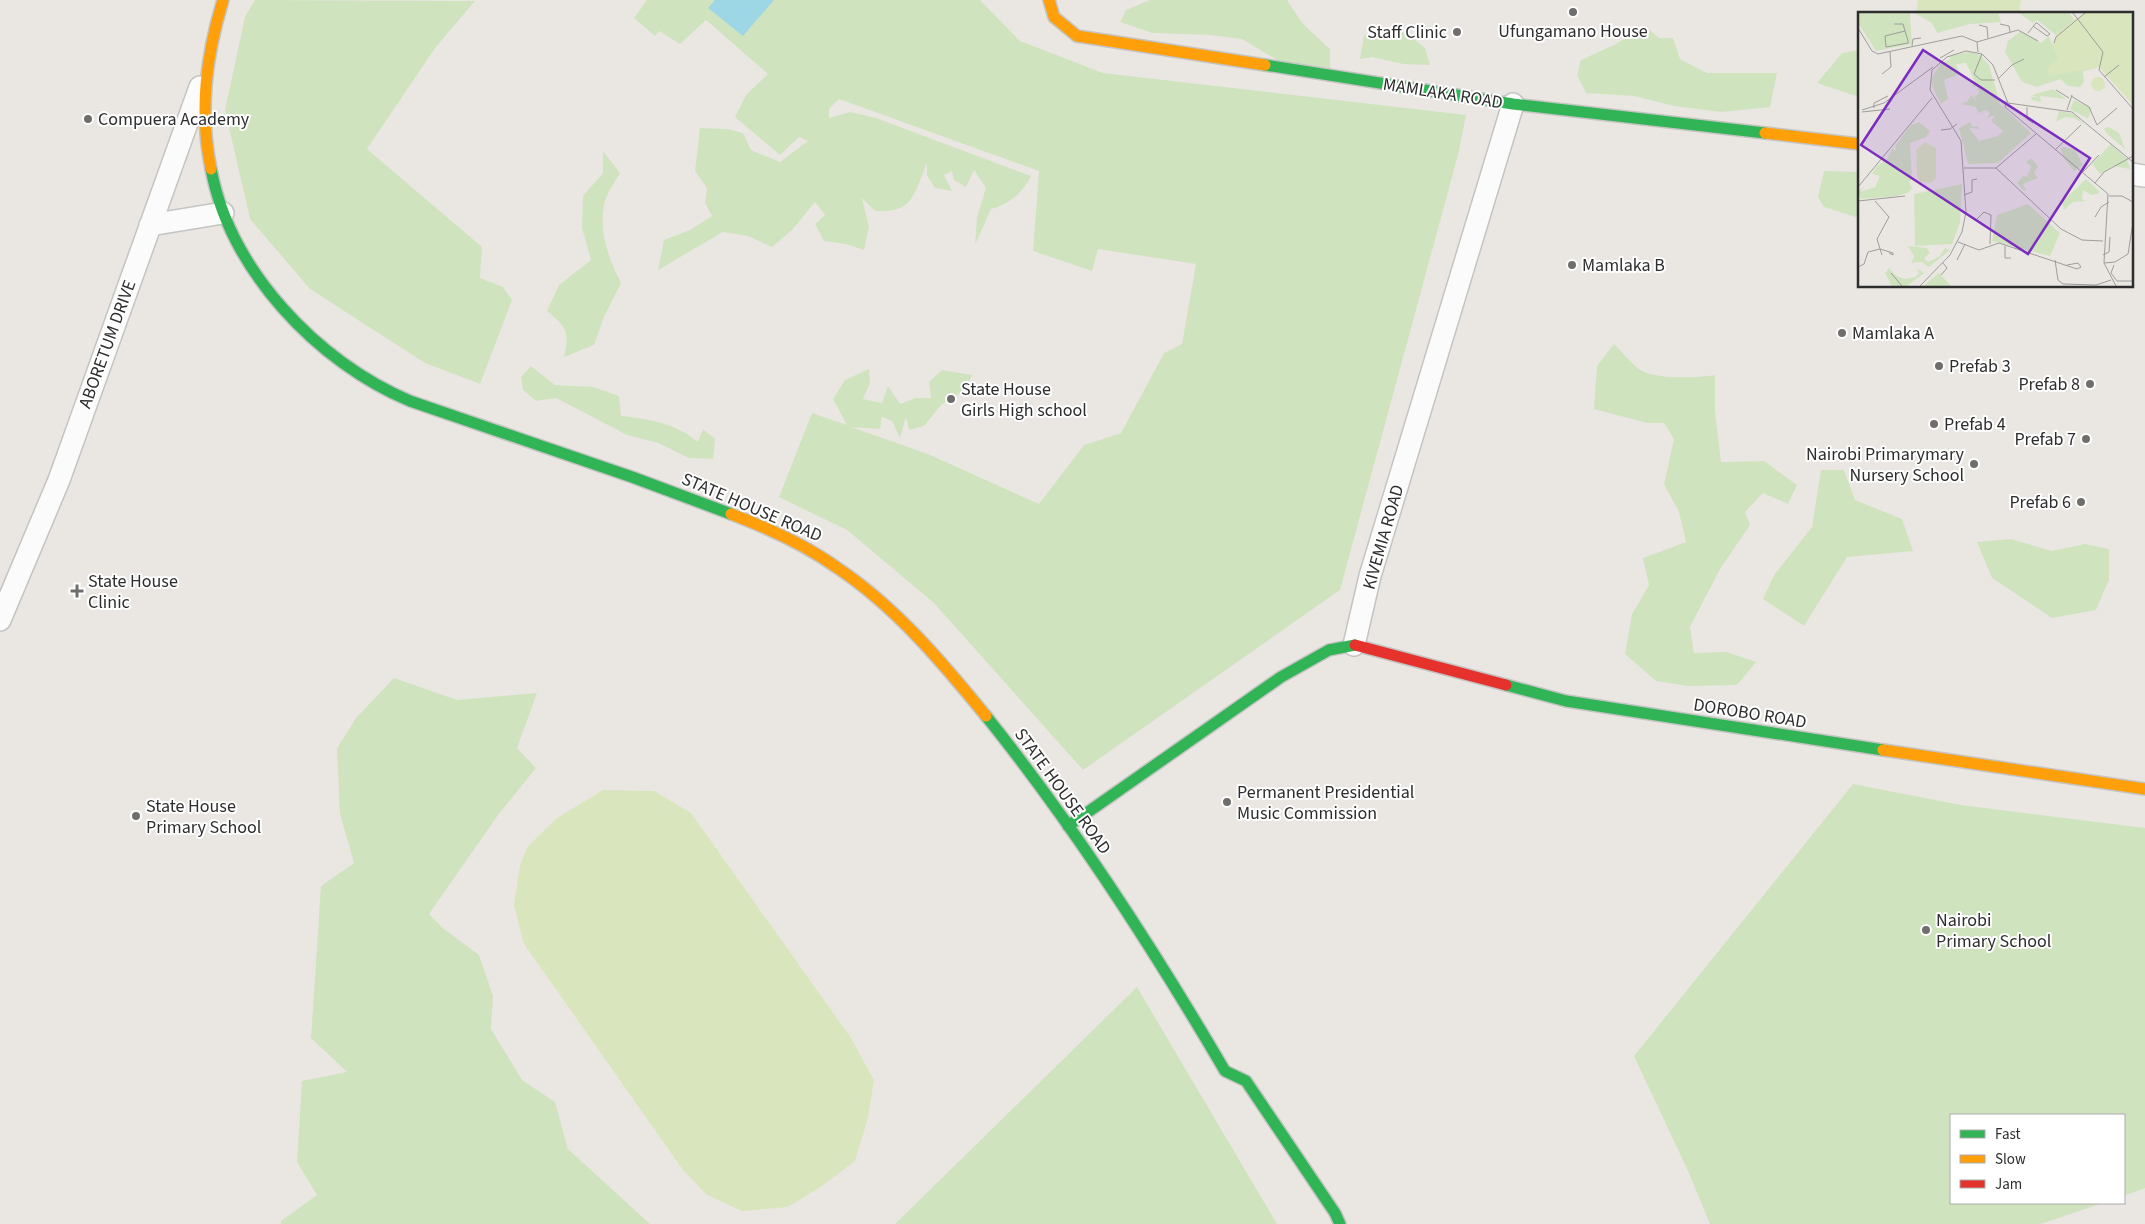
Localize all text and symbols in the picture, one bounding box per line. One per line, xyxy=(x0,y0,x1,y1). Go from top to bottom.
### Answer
marker: Ufungamano House xyxy=(1567,6,1579,18)
inset map xyxy=(1858,12,2132,288)
place label: Ufungamano House xyxy=(1498,19,1648,44)
place label: Staff Clinic xyxy=(1367,20,1447,45)
marker: Staff Clinic xyxy=(1451,26,1463,38)
street label: MAMLAKA ROAD xyxy=(1381,72,1505,115)
place label: Compuera Academy xyxy=(98,107,250,132)
marker: Compuera Academy xyxy=(82,113,94,125)
place label: Mamlaka B xyxy=(1582,253,1665,278)
marker: Mamlaka B xyxy=(1566,259,1578,271)
street label: ABORETUM DRIVE xyxy=(73,277,142,412)
place label: Mamlaka A xyxy=(1852,321,1934,346)
marker: Mamlaka A xyxy=(1836,327,1848,339)
place label: Prefab 3 xyxy=(1949,354,2011,379)
marker: Prefab 3 xyxy=(1933,360,1945,372)
place label: Prefab 8 xyxy=(2018,372,2080,397)
place label: State House Girls High school xyxy=(961,377,1087,423)
marker: Prefab 8 xyxy=(2084,378,2096,390)
marker: State House Girls High school xyxy=(945,393,957,405)
place label: Prefab 4 xyxy=(1944,412,2006,437)
marker: Prefab 4 xyxy=(1928,418,1940,430)
place label: Prefab 7 xyxy=(2014,427,2076,452)
marker: Prefab 7 xyxy=(2080,433,2092,445)
place label: Nairobi Primarymary Nursery School xyxy=(1806,442,1965,488)
marker: Nairobi Primarymary Nursery School xyxy=(1968,458,1980,470)
street label: STATE HOUSE ROAD xyxy=(678,467,826,548)
street label: KIVEMIA ROAD xyxy=(1357,482,1410,592)
place label: Prefab 6 xyxy=(2009,490,2071,515)
marker: Prefab 6 xyxy=(2075,496,2087,508)
place label: State House Clinic xyxy=(88,569,178,615)
marker: State House Clinic xyxy=(70,584,84,598)
street label: DOROBO ROAD xyxy=(1692,692,1808,735)
street label: STATE HOUSE ROAD xyxy=(1008,723,1117,859)
place label: Permanent Presidential Music Commission xyxy=(1237,780,1414,826)
place label: State House Primary School xyxy=(146,794,261,840)
marker: Permanent Presidential Music Commission xyxy=(1221,796,1233,808)
marker: State House Primary School xyxy=(130,810,142,822)
place label: Nairobi Primary School xyxy=(1936,908,2051,954)
marker: Nairobi Primary School xyxy=(1920,924,1932,936)
legend xyxy=(1950,1114,2125,1204)
text: Fast xyxy=(1995,1124,2021,1145)
text: Slow xyxy=(1995,1149,2026,1170)
text: Jam xyxy=(1995,1174,2022,1195)

